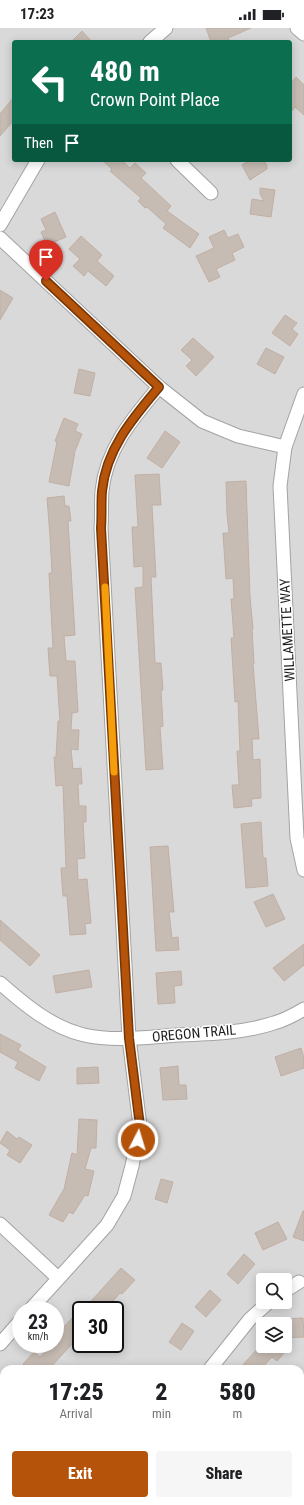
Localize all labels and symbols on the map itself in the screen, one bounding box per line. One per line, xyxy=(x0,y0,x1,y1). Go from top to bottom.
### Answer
pin xyxy=(29,240,63,281)
street label: WILLAMETTE WAY xyxy=(276,577,298,682)
street label: OREGON TRAIL xyxy=(151,1021,237,1045)
position arrow xyxy=(117,1119,159,1161)
speed limit sign: 30 xyxy=(72,1301,124,1353)

